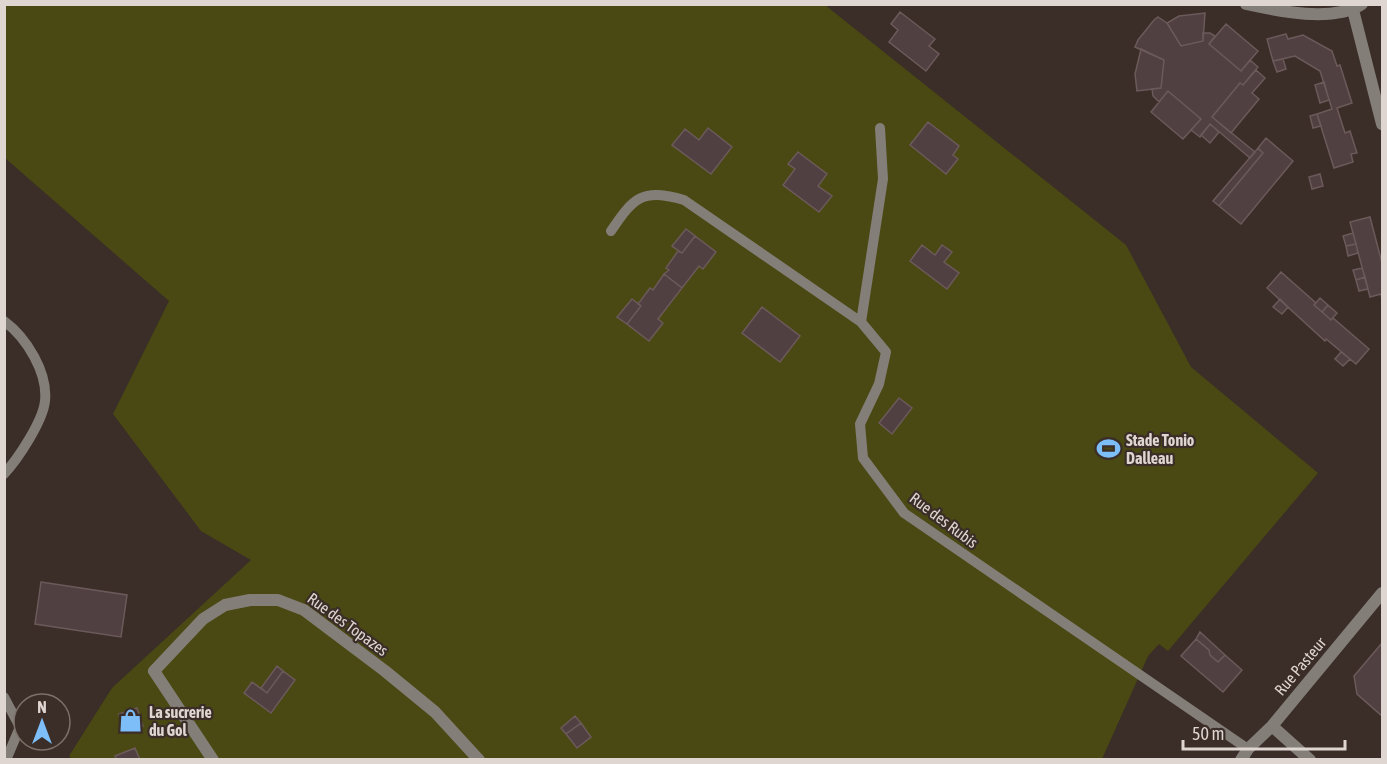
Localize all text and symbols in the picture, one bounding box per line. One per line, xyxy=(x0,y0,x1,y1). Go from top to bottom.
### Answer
place label: Stade Tonio Dalleau xyxy=(1126,431,1195,467)
sports icon: Stade Tonio Dalleau xyxy=(1095,436,1121,462)
street label: Rue des Rubis xyxy=(906,489,982,552)
street label: Rue des Topazes xyxy=(304,589,392,660)
street label: Rue Pasteur xyxy=(1271,633,1330,699)
north arrow xyxy=(12,692,72,752)
text: N xyxy=(37,698,47,716)
place label: La sucrerie du Gol xyxy=(149,703,212,739)
shop icon: La sucrerie du Gol xyxy=(118,708,144,734)
scale bar xyxy=(1183,713,1345,751)
text: 50 m xyxy=(1192,723,1224,744)

